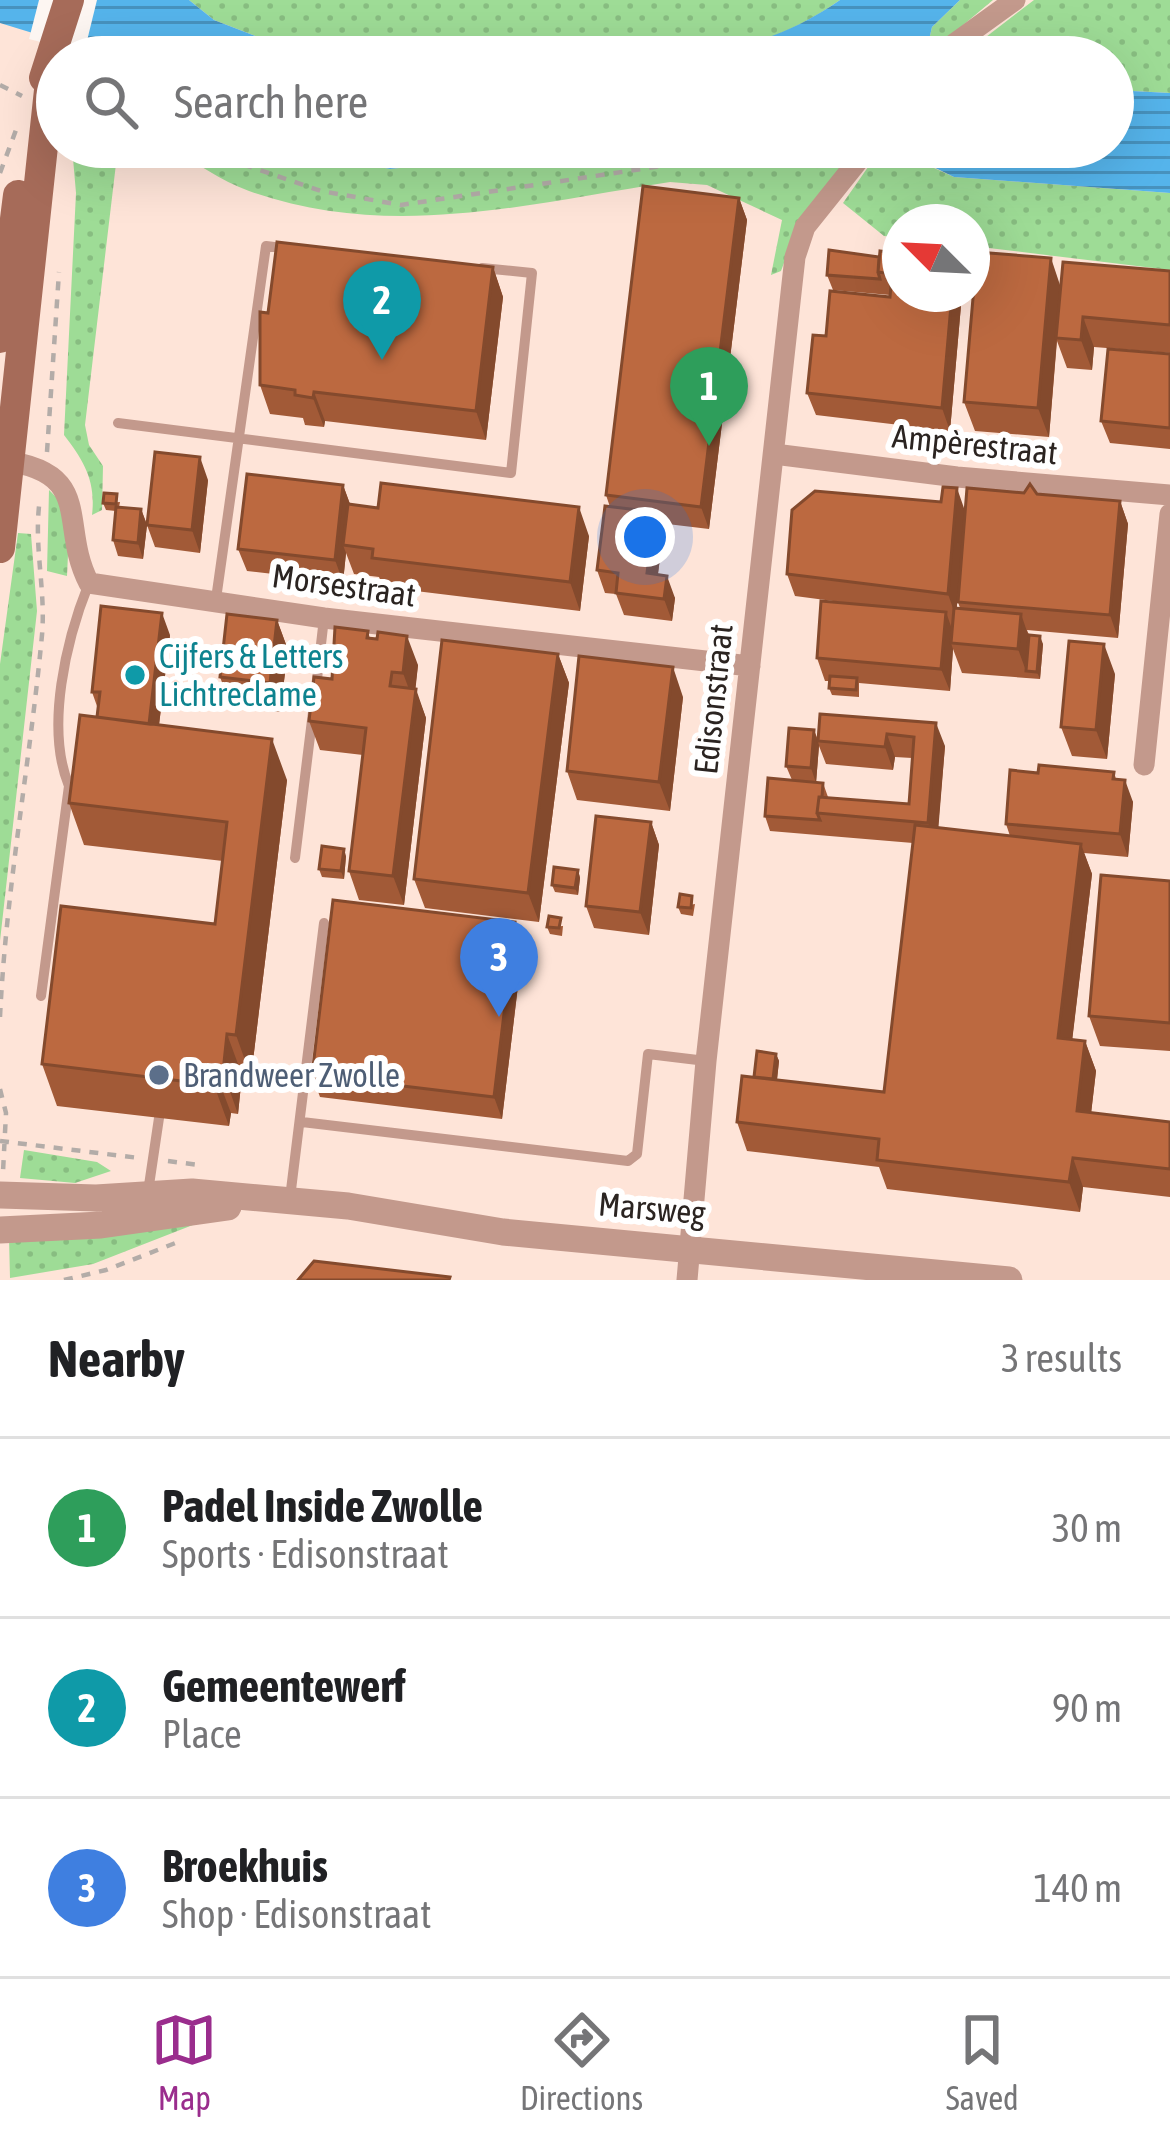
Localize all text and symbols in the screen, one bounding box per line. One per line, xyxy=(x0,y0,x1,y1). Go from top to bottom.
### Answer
search box xyxy=(36,36,1134,168)
icon: search xyxy=(78,69,144,135)
text: Search here xyxy=(174,76,368,128)
north arrow xyxy=(882,204,990,312)
pin: 2 xyxy=(343,261,421,360)
pin: 1 xyxy=(670,347,748,446)
street label: Ampèrestraat xyxy=(891,416,1059,472)
your location xyxy=(615,507,675,567)
street label: Morsestraat xyxy=(270,556,418,614)
street label: Edisonstraat xyxy=(686,622,740,776)
place label: Cijfers & Letters Lichtreclame xyxy=(159,637,344,713)
marker: Cijfers & Letters Lichtreclame xyxy=(122,662,148,688)
pin: 3 xyxy=(460,918,538,1017)
place label: Brandweer Zwolle xyxy=(183,1056,400,1094)
marker: Brandweer Zwolle xyxy=(146,1062,172,1088)
street label: Marsweg xyxy=(597,1184,708,1232)
text: Nearby xyxy=(48,1329,185,1388)
text: 3 results xyxy=(1001,1336,1122,1380)
text: Padel Inside Zwolle xyxy=(162,1480,483,1532)
text: 1 xyxy=(78,1506,96,1550)
text: 30 m xyxy=(1052,1506,1122,1550)
text: Sports · Edisonstraat xyxy=(162,1532,449,1576)
text: Gemeentewerf xyxy=(162,1660,406,1712)
text: 2 xyxy=(78,1686,96,1730)
text: 90 m xyxy=(1052,1686,1122,1730)
text: Place xyxy=(162,1712,242,1756)
text: Broekhuis xyxy=(162,1840,328,1892)
text: 3 xyxy=(78,1866,96,1910)
text: 140 m xyxy=(1034,1866,1122,1910)
text: Shop · Edisonstraat xyxy=(162,1892,431,1936)
tab: Map xyxy=(151,2007,217,2117)
tab: Directions xyxy=(520,2007,643,2117)
tab: Saved xyxy=(946,2007,1019,2117)

